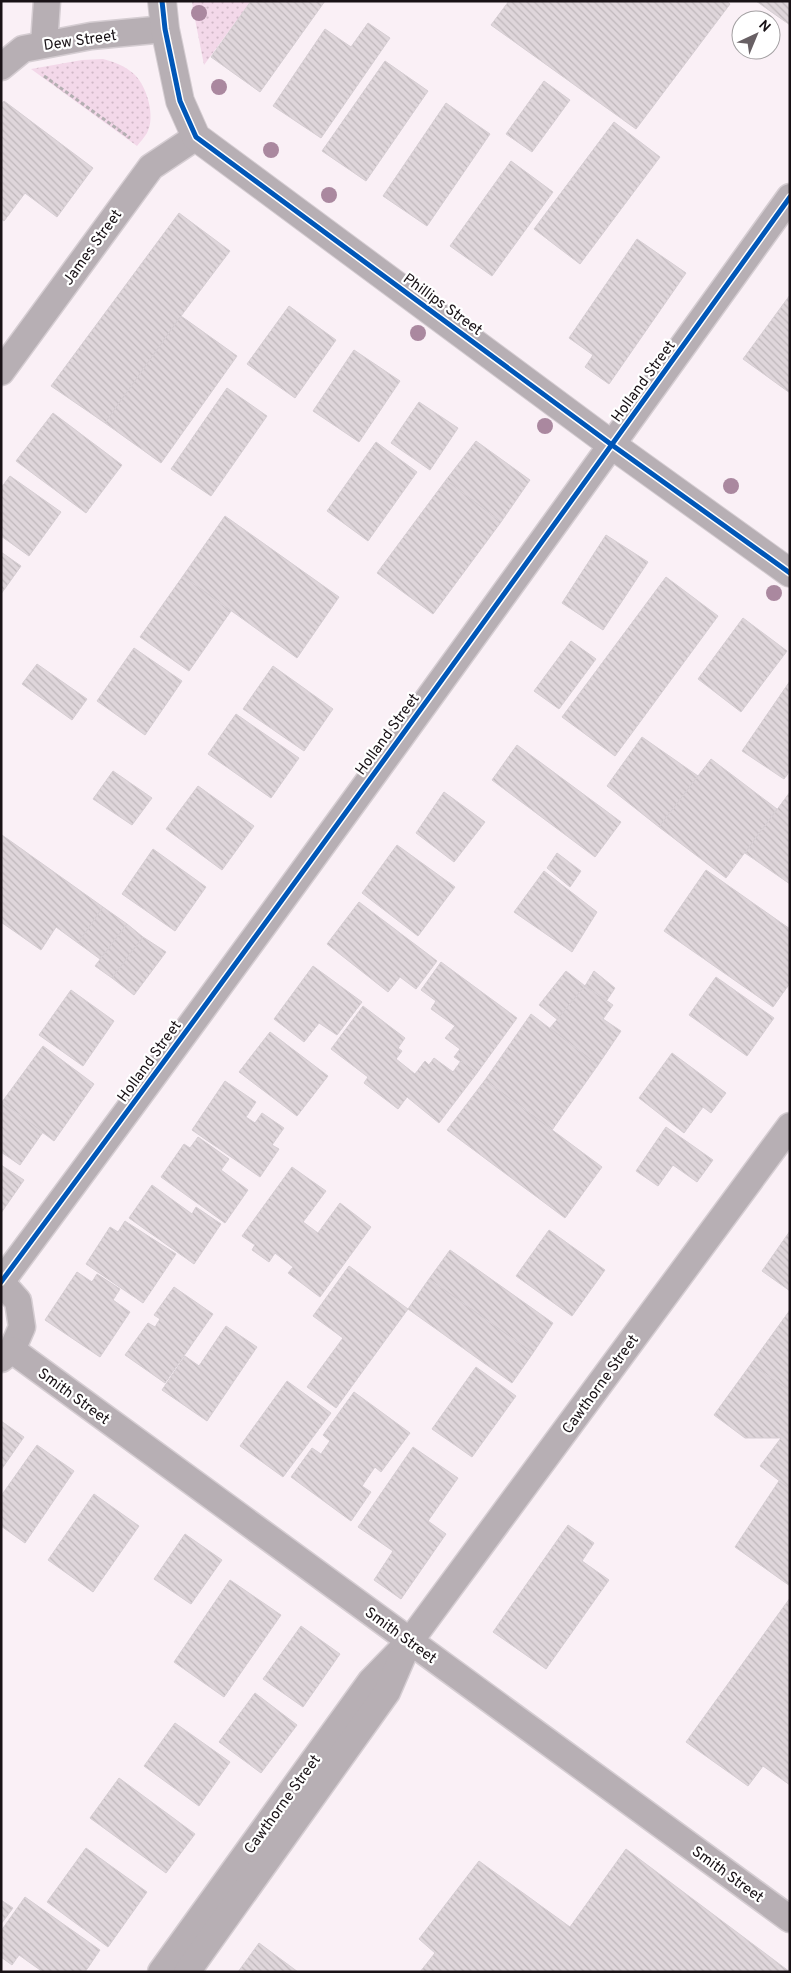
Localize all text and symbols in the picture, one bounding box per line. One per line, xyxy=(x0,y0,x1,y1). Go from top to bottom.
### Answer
north arrow xyxy=(731,10,781,60)
text: N xyxy=(754,17,774,36)
street label: Dew Street xyxy=(42,27,118,56)
street label: James Street xyxy=(59,206,127,289)
street label: Phillips Street xyxy=(399,270,486,340)
street label: Holland Street xyxy=(608,337,680,427)
street label: Holland Street xyxy=(352,690,424,780)
street label: Holland Street xyxy=(114,1017,186,1107)
street label: Cawthorne Street xyxy=(559,1332,644,1438)
street label: Smith Street xyxy=(33,1365,113,1430)
street label: Smith Street xyxy=(360,1604,440,1669)
street label: Cawthorne Street xyxy=(241,1752,326,1858)
street label: Smith Street xyxy=(687,1843,767,1908)

